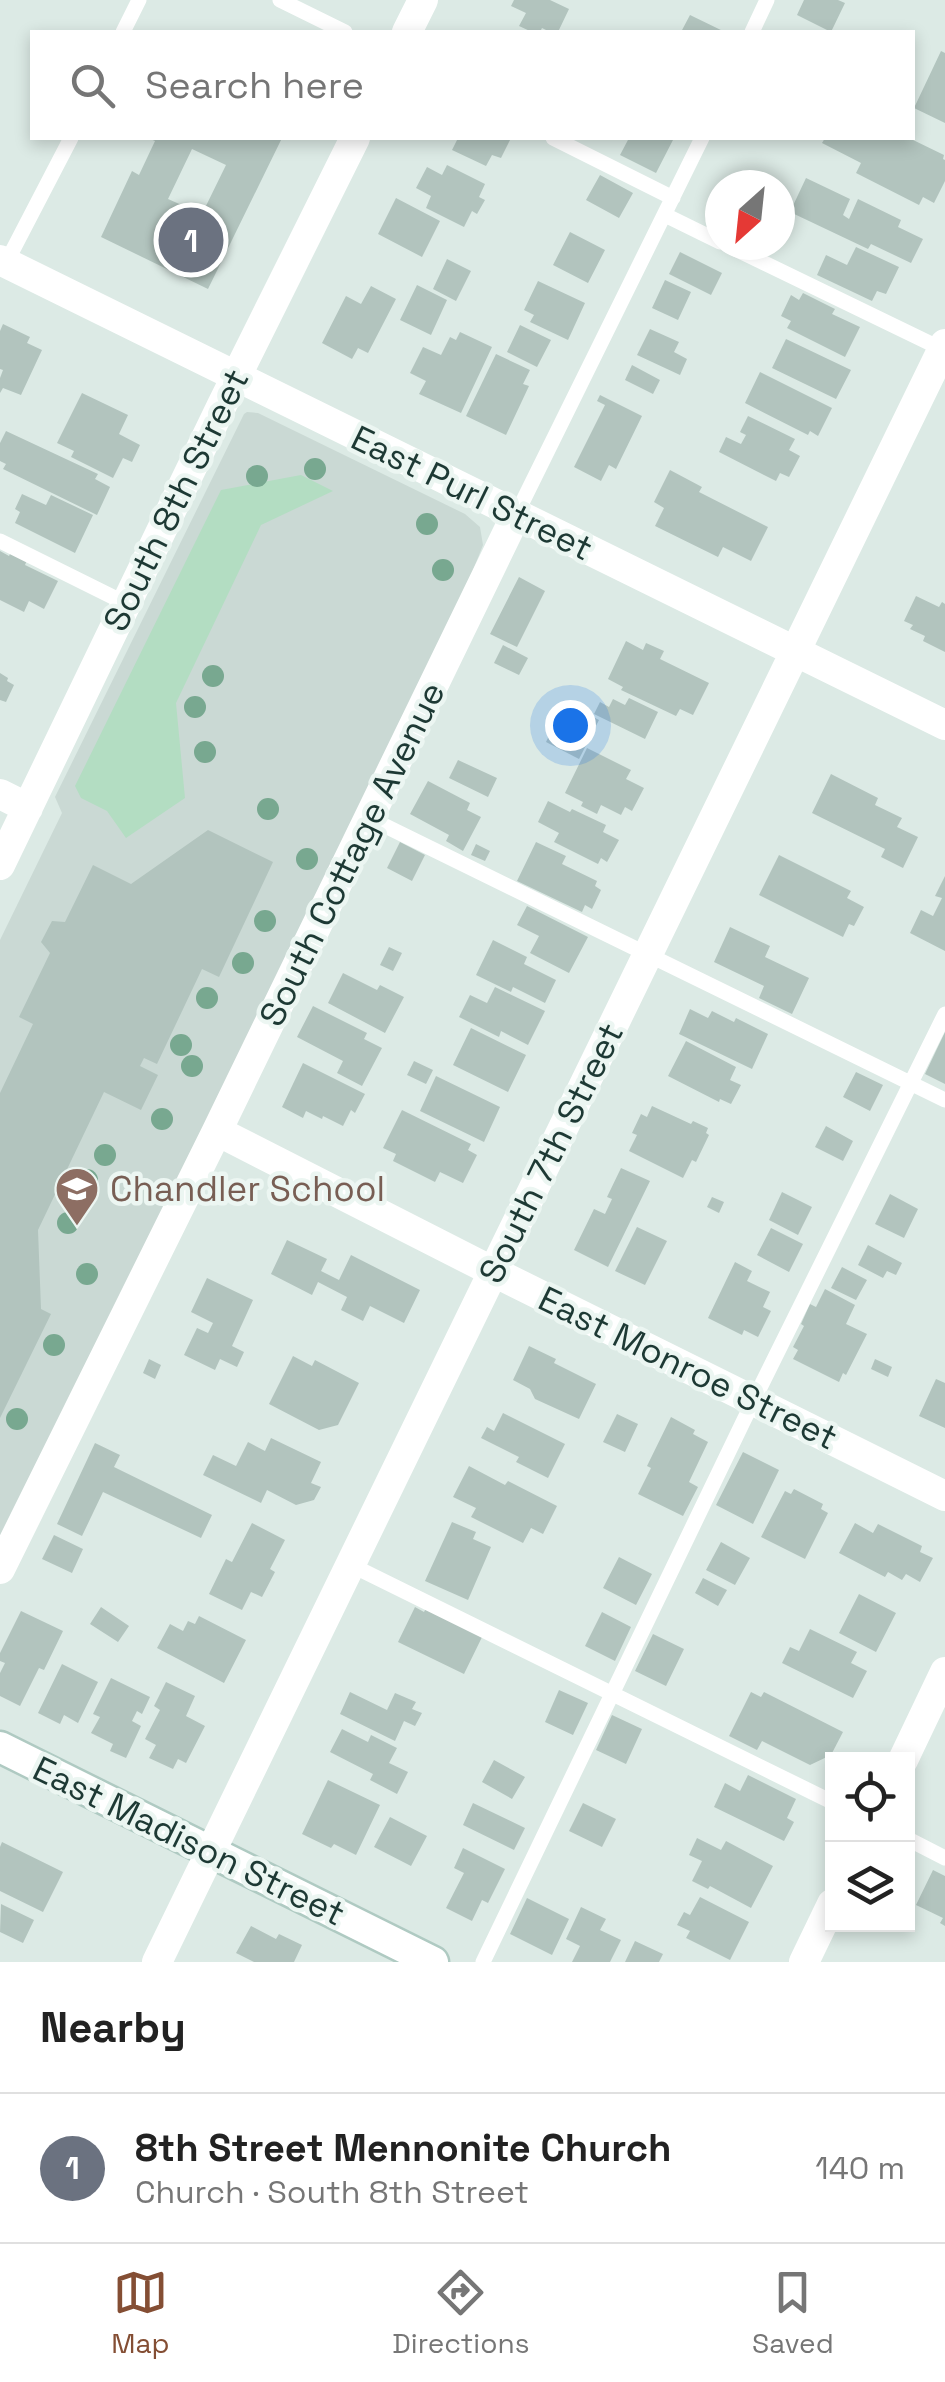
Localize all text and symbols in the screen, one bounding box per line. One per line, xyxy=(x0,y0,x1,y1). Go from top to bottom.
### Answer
search box xyxy=(30,30,915,140)
icon: search xyxy=(65,58,120,113)
text: Search here xyxy=(145,61,364,109)
north arrow xyxy=(705,170,795,260)
pin: 1 xyxy=(158,202,224,278)
street label: South 8th Street xyxy=(93,362,259,638)
street label: East Purl Street xyxy=(344,416,600,570)
street label: South Cottage Avenue xyxy=(249,675,455,1033)
your location xyxy=(545,700,596,751)
street label: South 7th Street xyxy=(469,1016,633,1290)
school or university icon: Chandler School xyxy=(54,1166,100,1227)
place label: Chandler School xyxy=(110,1167,385,1211)
street label: East Monroe Street xyxy=(531,1277,845,1459)
street label: East Madison Street xyxy=(26,1746,352,1936)
map controls xyxy=(825,1752,915,1932)
button: locate xyxy=(825,1752,915,1842)
button: layers xyxy=(825,1842,915,1932)
text: Nearby xyxy=(40,2001,186,2054)
text: 8th Street Mennonite Church xyxy=(135,2124,671,2172)
text: 1 xyxy=(65,2148,80,2188)
text: 140 m xyxy=(815,2148,905,2188)
text: Church · South 8th Street xyxy=(135,2172,529,2212)
tab: Map xyxy=(111,2265,170,2361)
tab: Directions xyxy=(392,2265,529,2361)
tab: Saved xyxy=(752,2265,834,2361)

